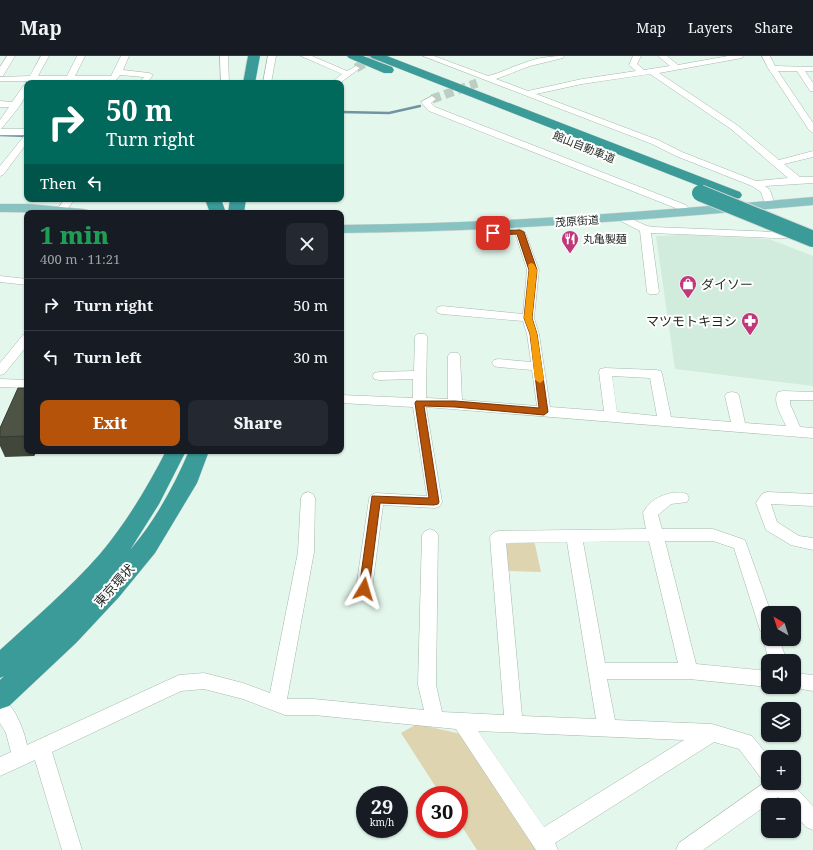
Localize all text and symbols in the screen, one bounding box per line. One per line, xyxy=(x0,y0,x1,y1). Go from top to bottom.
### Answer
text: Map xyxy=(20,15,62,41)
text: Map xyxy=(636,18,666,37)
text: Layers xyxy=(688,18,733,37)
text: Share xyxy=(755,18,793,37)
text: 50 m xyxy=(106,91,173,129)
icon: right xyxy=(40,96,92,148)
text: Turn right xyxy=(106,127,195,151)
street label: 館山自動車道 xyxy=(551,127,618,166)
icon: left xyxy=(84,172,106,194)
text: Then xyxy=(40,173,76,193)
street label: 茂原街道 xyxy=(554,211,599,230)
pin xyxy=(476,216,510,250)
text: 1 min xyxy=(40,218,109,251)
icon: arrive xyxy=(482,222,504,244)
button: close xyxy=(286,223,328,265)
restaurant icon: 丸亀製麺 xyxy=(560,229,580,254)
place label: 丸亀製麺 xyxy=(583,231,627,246)
text: 400 m · 11:21 xyxy=(40,250,120,268)
shop icon: ダイソー xyxy=(678,274,698,299)
place label: ダイソー xyxy=(701,275,753,293)
icon: right xyxy=(40,294,62,316)
text: Turn right xyxy=(74,295,153,315)
text: 50 m xyxy=(293,295,328,315)
pharmacy icon: マツモトキヨシ xyxy=(740,311,760,336)
place label: マツモトキヨシ xyxy=(646,312,737,330)
icon: left xyxy=(40,346,62,368)
text: Turn left xyxy=(74,347,142,367)
text: 30 m xyxy=(293,347,328,367)
button: Exit xyxy=(40,400,180,446)
button: Share xyxy=(188,400,328,446)
street label: 東京環状 xyxy=(90,560,138,610)
position arrow xyxy=(343,568,385,610)
north arrow xyxy=(761,606,801,646)
map controls xyxy=(761,606,801,838)
button: sound xyxy=(761,654,801,694)
button: layers xyxy=(761,702,801,742)
button: + xyxy=(761,750,801,790)
speed limit sign: 30 xyxy=(416,786,468,838)
text: 29 xyxy=(371,793,393,820)
button: − xyxy=(761,798,801,838)
text: km/h xyxy=(370,815,394,829)

